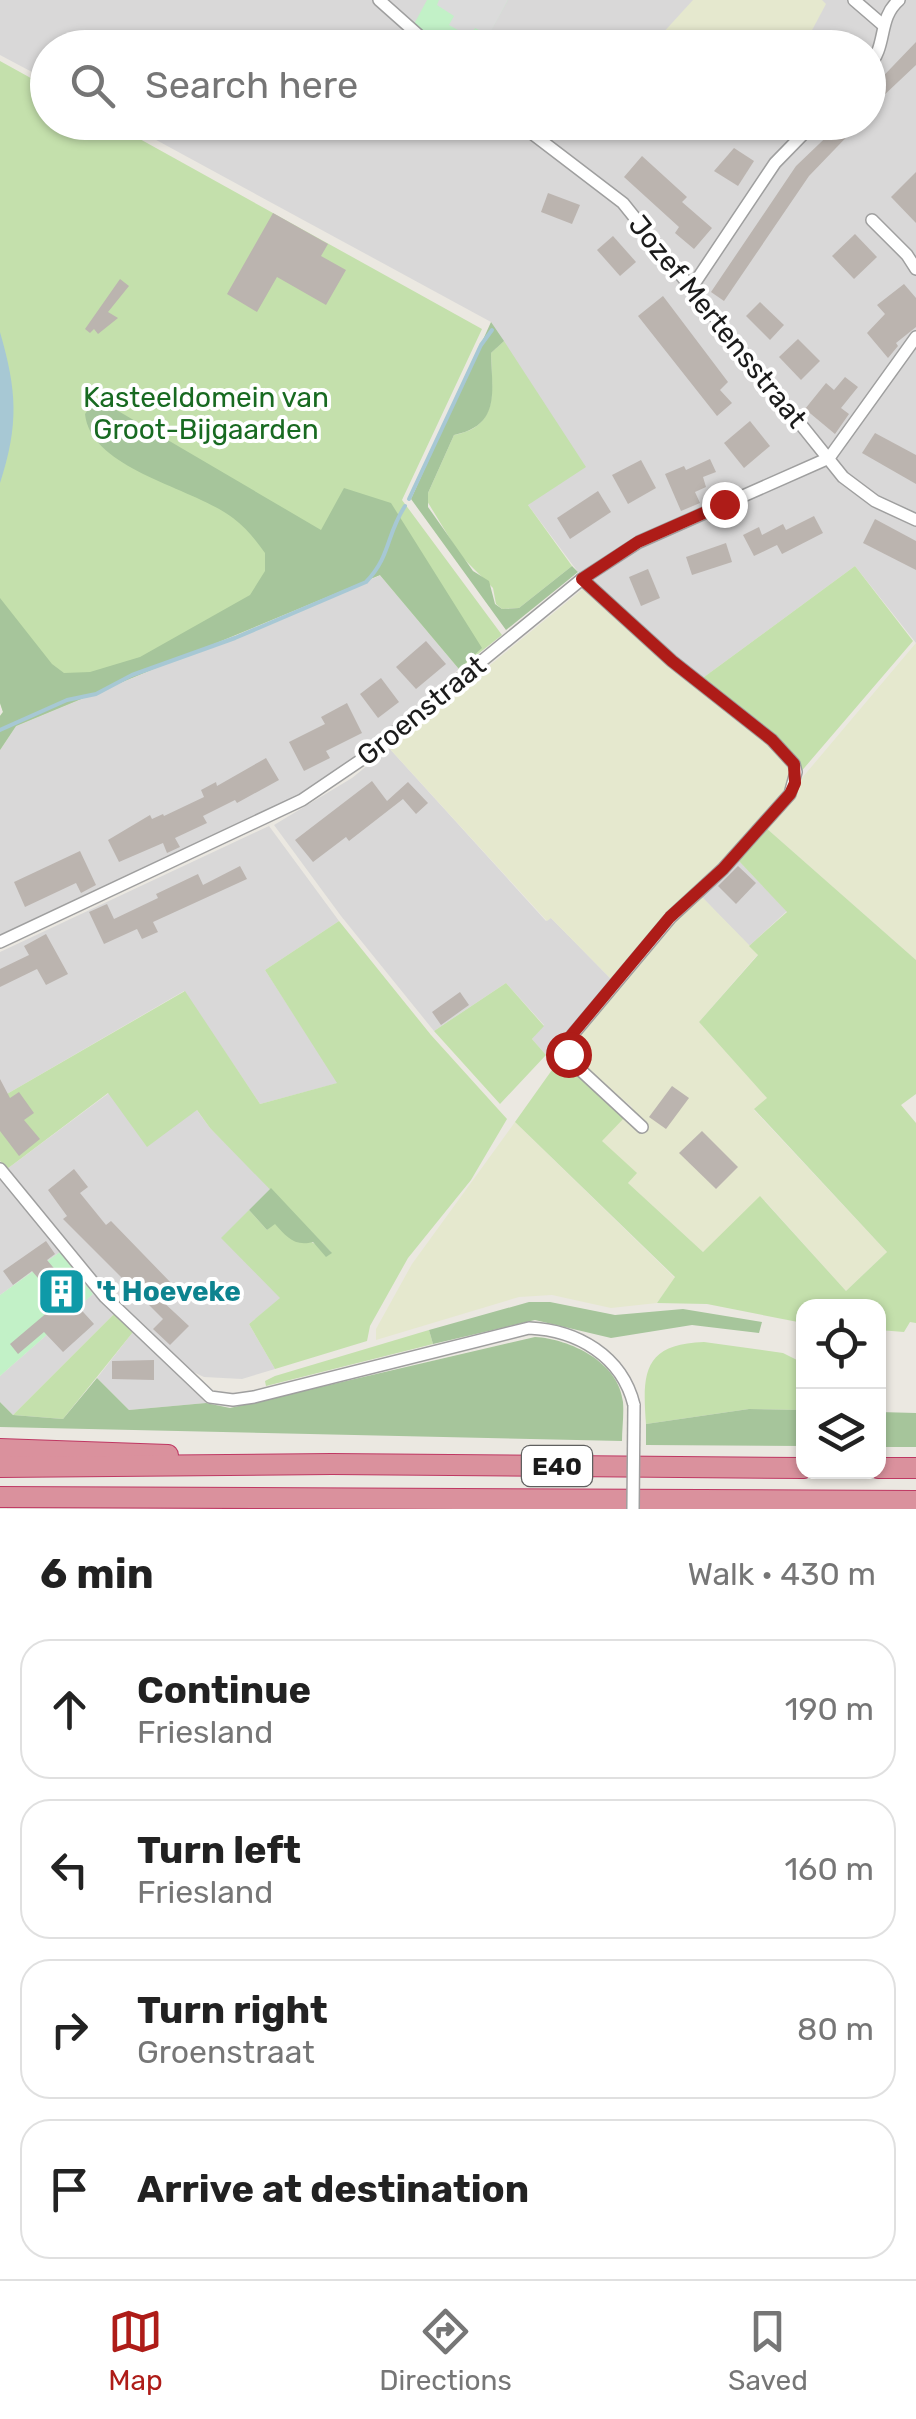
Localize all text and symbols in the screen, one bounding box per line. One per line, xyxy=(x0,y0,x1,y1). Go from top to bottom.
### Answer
search box xyxy=(30,30,886,140)
icon: search xyxy=(65,58,120,113)
text: Search here xyxy=(145,62,358,108)
street label: Jozef Mertensstraat xyxy=(622,208,814,434)
park label: Kasteeldomein van Groot-Bijgaarden xyxy=(83,381,329,446)
route end xyxy=(702,482,748,528)
street label: Groenstraat xyxy=(351,649,492,772)
route start xyxy=(546,1032,592,1078)
building icon: 't Hoeveke xyxy=(35,1265,87,1317)
place label: 't Hoeveke xyxy=(96,1275,241,1308)
map controls xyxy=(796,1299,886,1479)
button: locate xyxy=(796,1299,886,1389)
button: layers xyxy=(796,1389,886,1479)
road number: E40 xyxy=(522,1446,592,1486)
text: 6 min xyxy=(40,1549,154,1599)
text: Walk · 430 m xyxy=(687,1555,876,1593)
text: Continue xyxy=(137,1667,311,1713)
icon: ahead xyxy=(42,1682,97,1737)
text: 190 m xyxy=(785,1690,874,1728)
text: Friesland xyxy=(137,1713,273,1751)
text: Turn left xyxy=(137,1827,301,1873)
icon: left xyxy=(42,1842,97,1897)
text: 160 m xyxy=(784,1850,874,1888)
text: Friesland xyxy=(137,1873,273,1911)
text: Turn right xyxy=(137,1987,328,2033)
icon: right xyxy=(42,2002,97,2057)
text: 80 m xyxy=(797,2010,874,2048)
text: Groenstraat xyxy=(137,2033,315,2071)
icon: arrive xyxy=(42,2162,97,2217)
text: Arrive at destination xyxy=(137,2166,529,2212)
tab: Map xyxy=(108,2304,163,2397)
tab: Directions xyxy=(379,2304,512,2397)
tab: Saved xyxy=(728,2304,808,2397)

